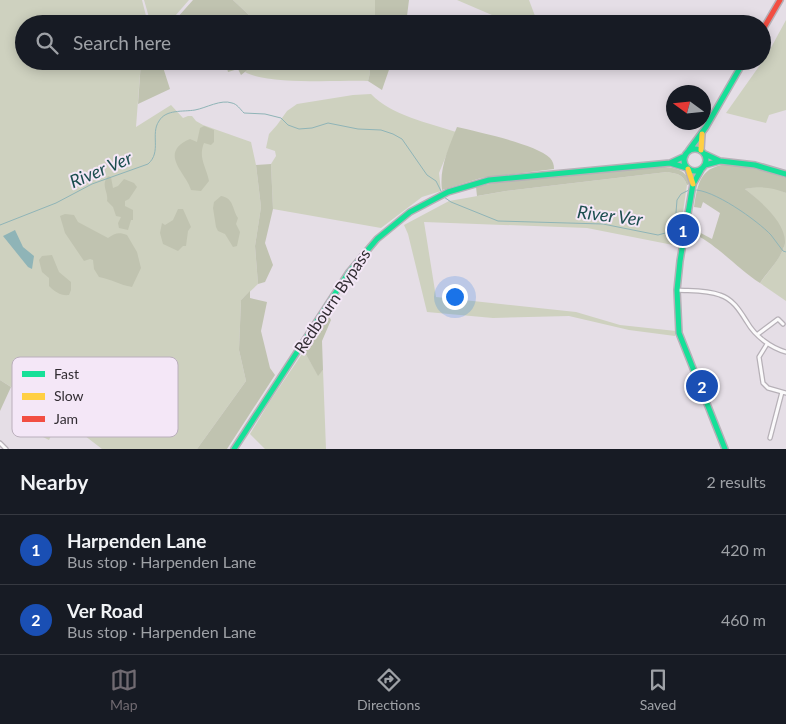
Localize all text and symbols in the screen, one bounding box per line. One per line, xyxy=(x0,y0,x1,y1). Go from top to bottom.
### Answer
search box xyxy=(15,15,771,70)
icon: search xyxy=(33,29,61,57)
text: Search here xyxy=(73,31,171,54)
north arrow xyxy=(666,85,711,130)
water label: River Ver xyxy=(66,146,136,192)
water label: River Ver xyxy=(576,200,645,230)
pin: 1 xyxy=(667,211,699,249)
street label: Redbourn Bypass xyxy=(290,245,374,357)
your location xyxy=(442,284,468,310)
legend xyxy=(12,357,178,437)
text: Fast xyxy=(54,365,79,382)
pin: 2 xyxy=(686,367,718,405)
text: Slow xyxy=(54,387,84,404)
text: Jam xyxy=(54,410,78,427)
text: Nearby xyxy=(20,469,88,494)
text: 2 results xyxy=(706,472,766,491)
text: Harpenden Lane xyxy=(67,529,206,552)
text: 1 xyxy=(31,540,41,559)
text: 420 m xyxy=(721,540,766,559)
text: Bus stop · Harpenden Lane xyxy=(67,552,256,571)
text: Ver Road xyxy=(67,599,143,622)
text: 2 xyxy=(31,610,41,629)
text: 460 m xyxy=(721,610,766,629)
text: Bus stop · Harpenden Lane xyxy=(67,622,256,641)
tab: Map xyxy=(110,666,138,713)
tab: Directions xyxy=(357,666,420,713)
tab: Saved xyxy=(640,666,676,713)

